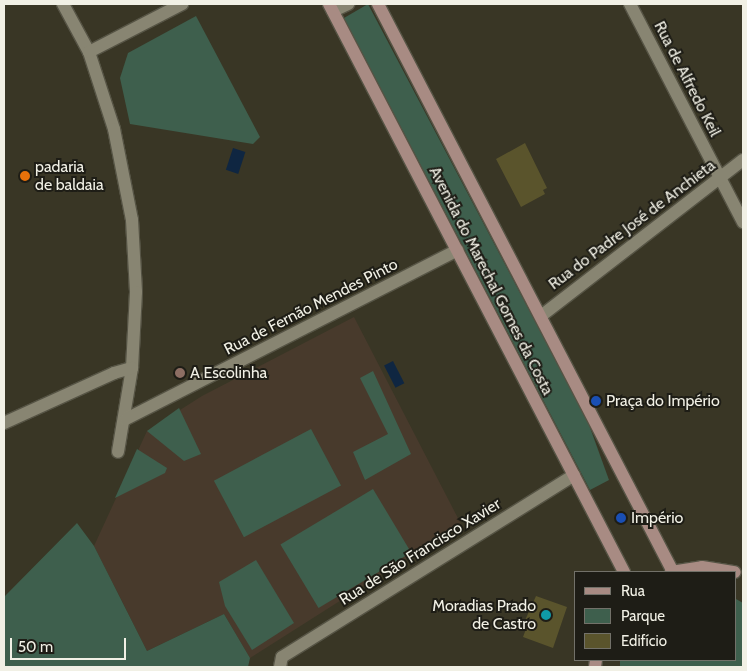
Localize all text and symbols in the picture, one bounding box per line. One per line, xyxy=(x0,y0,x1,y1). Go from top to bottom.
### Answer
street label: Rua de Alfredo Keil xyxy=(650,18,724,140)
street label: Rua do Padre José de Anchieta xyxy=(545,156,719,294)
place label: padaria de baldaia xyxy=(35,157,104,195)
street label: Avenida do Marechal Gomes da Costa xyxy=(425,164,557,398)
marker: padaria de baldaia xyxy=(19,170,31,182)
street label: Rua de Fernão Mendes Pinto xyxy=(221,255,401,359)
place label: A Escolinha xyxy=(190,363,267,383)
marker: A Escolinha xyxy=(174,367,186,379)
place label: Praça do Império xyxy=(606,391,720,411)
marker: Praça do Império xyxy=(590,395,602,407)
street label: Rua de São Francisco Xavier xyxy=(336,494,504,610)
place label: Império xyxy=(631,508,683,528)
marker: Império xyxy=(615,512,627,524)
legend xyxy=(574,571,737,661)
text: Rua xyxy=(621,582,645,600)
place label: Moradias Prado de Castro xyxy=(432,596,536,634)
text: Parque xyxy=(621,607,665,625)
marker: Moradias Prado de Castro xyxy=(540,609,552,621)
scale bar xyxy=(12,628,129,660)
text: Edifício xyxy=(621,632,667,650)
text: 50 m xyxy=(18,638,53,656)

